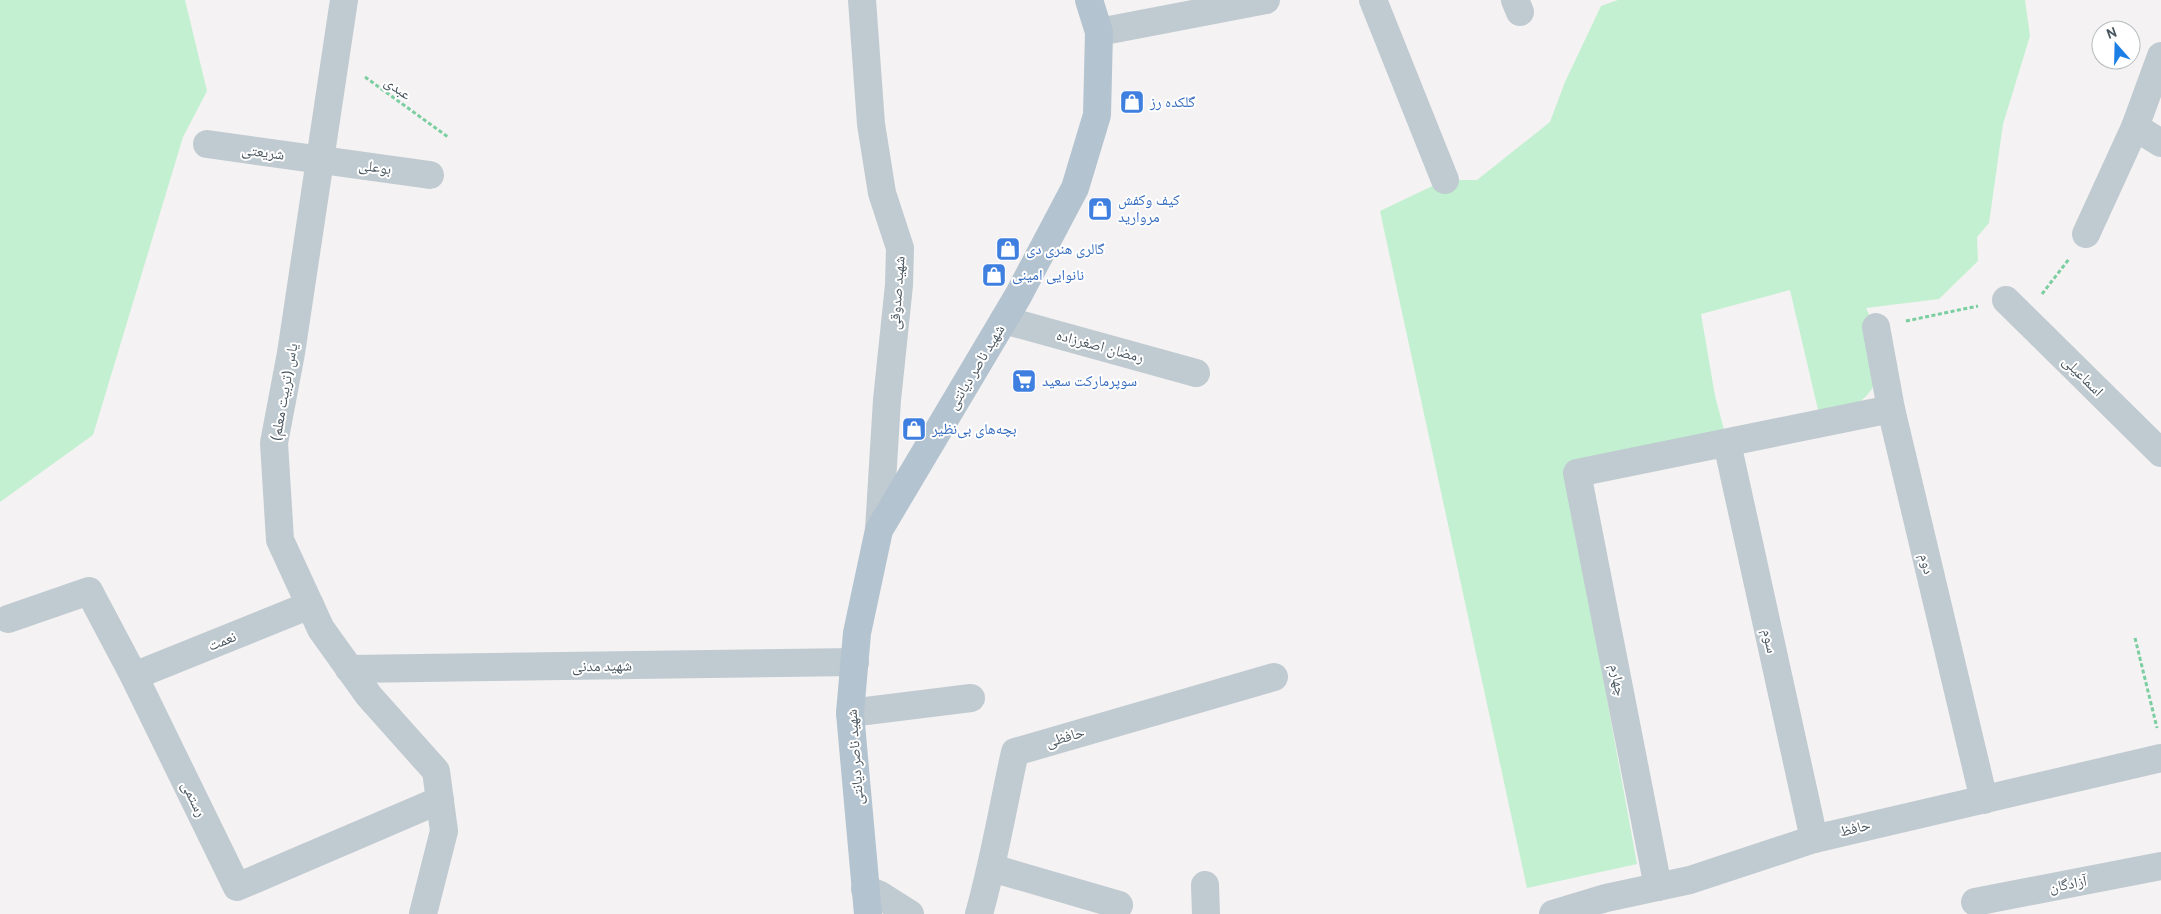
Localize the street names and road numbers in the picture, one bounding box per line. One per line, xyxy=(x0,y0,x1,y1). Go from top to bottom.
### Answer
street label: عبدی xyxy=(380,73,415,105)
street label: شریعتی xyxy=(240,141,285,166)
street label: بوعلی xyxy=(357,157,392,180)
street label: شهید صدوقی xyxy=(886,255,911,331)
street label: شهید ناصر دیانتی xyxy=(944,322,1010,414)
street label: رمضان اصغرزاده xyxy=(1054,327,1146,368)
street label: یاس (تربیت معلم) xyxy=(268,341,303,443)
street label: اسماعیلی xyxy=(2057,353,2106,402)
street label: دوم xyxy=(1914,552,1937,576)
street label: سوم xyxy=(1757,627,1780,655)
street label: نعمت xyxy=(206,628,239,657)
street label: شهید مدنی xyxy=(572,657,632,678)
street label: چهارم xyxy=(1604,663,1629,698)
street label: شهید ناصر دیانتی xyxy=(844,708,869,805)
street label: حافظی xyxy=(1044,724,1087,753)
street label: رستمی xyxy=(176,779,210,821)
street label: حافظ xyxy=(1838,816,1873,842)
street label: آزادگان xyxy=(2048,872,2090,898)

